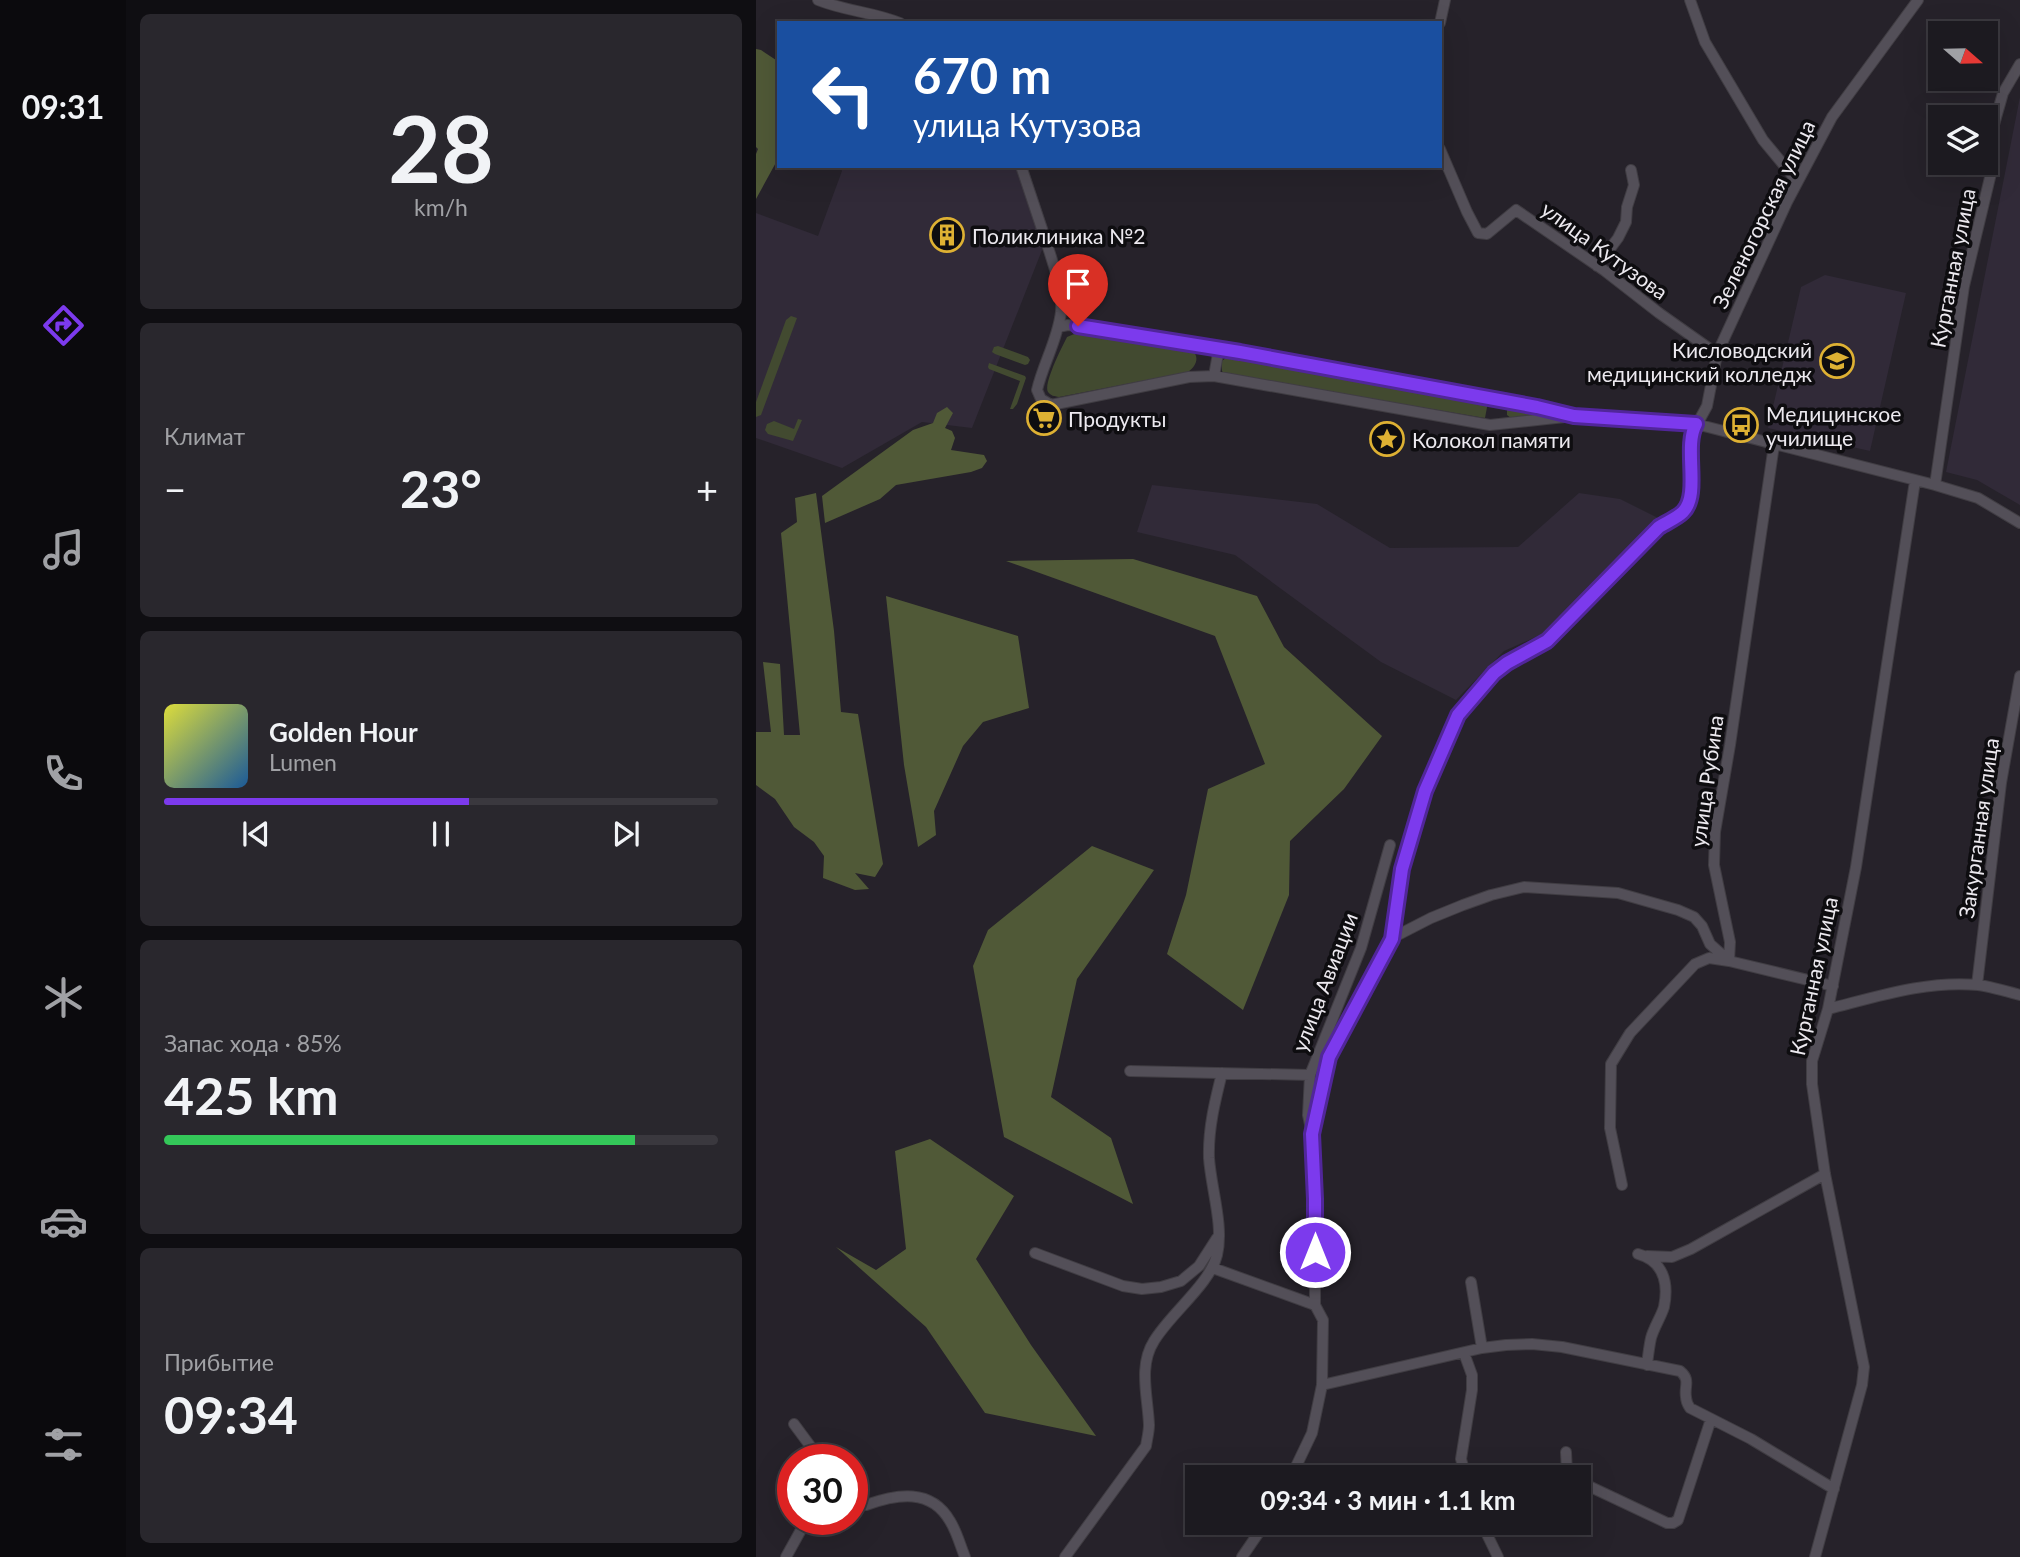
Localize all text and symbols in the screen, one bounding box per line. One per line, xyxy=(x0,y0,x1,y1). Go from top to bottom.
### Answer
north arrow xyxy=(1928,21,1998,91)
map controls xyxy=(1928,21,1998,175)
text: 670 m xyxy=(913,46,1051,104)
icon: left xyxy=(798,49,889,140)
text: 09:31 xyxy=(22,87,104,126)
text: 28 xyxy=(388,93,494,202)
text: улица Кутузова xyxy=(913,105,1142,144)
button: layers xyxy=(1928,105,1998,175)
street label: Зеленогорская улица xyxy=(1707,116,1819,312)
street label: Курганная улица xyxy=(1924,186,1980,350)
text: km/h xyxy=(414,193,468,221)
street label: улица Кутузова xyxy=(1537,196,1673,304)
building icon: Поликлиника №2 xyxy=(928,216,966,254)
place label: Поликлиника №2 xyxy=(972,223,1145,248)
pin xyxy=(1048,254,1108,326)
icon: arrive xyxy=(1059,265,1097,303)
icon: directions xyxy=(39,301,88,350)
place label: Кисловодский медицинский колледж xyxy=(1587,337,1812,386)
school or university icon: Кисловодский медицинский колледж xyxy=(1818,342,1856,380)
supermarket icon: Продукты xyxy=(1025,399,1063,437)
place label: Медицинское училище xyxy=(1766,401,1901,450)
place label: Продукты xyxy=(1068,406,1167,431)
bus stop icon: Медицинское училище xyxy=(1722,406,1760,444)
place icon: Колокол памяти xyxy=(1368,420,1406,458)
text: Климат xyxy=(164,422,245,450)
place label: Колокол памяти xyxy=(1412,427,1571,452)
text: 23° xyxy=(400,457,482,519)
text: − xyxy=(164,466,186,512)
text: + xyxy=(696,466,718,512)
icon: music xyxy=(39,525,88,574)
street label: улица Рубина xyxy=(1684,714,1728,848)
text: Golden Hour xyxy=(269,716,418,748)
street label: Закурганная улица xyxy=(1953,736,2003,920)
text: Lumen xyxy=(269,748,337,776)
icon: phone xyxy=(39,749,88,798)
icon: previous xyxy=(237,815,275,853)
icon: pause xyxy=(422,815,460,853)
icon: next xyxy=(607,815,645,853)
street label: Курганная улица xyxy=(1784,894,1842,1058)
street label: улица Авиации xyxy=(1286,909,1362,1055)
icon: climate xyxy=(39,973,88,1022)
text: Запас хода · 85% xyxy=(164,1029,342,1057)
text: 425 km xyxy=(164,1064,338,1126)
icon: car xyxy=(39,1197,88,1246)
position arrow xyxy=(1278,1215,1352,1289)
text: Прибытие xyxy=(164,1348,274,1376)
text: 09:34 xyxy=(164,1383,298,1445)
icon: filters xyxy=(39,1420,88,1469)
speed limit sign: 30 xyxy=(777,1444,868,1535)
text: 09:34 · 3 мин · 1.1 km xyxy=(1261,1484,1515,1516)

